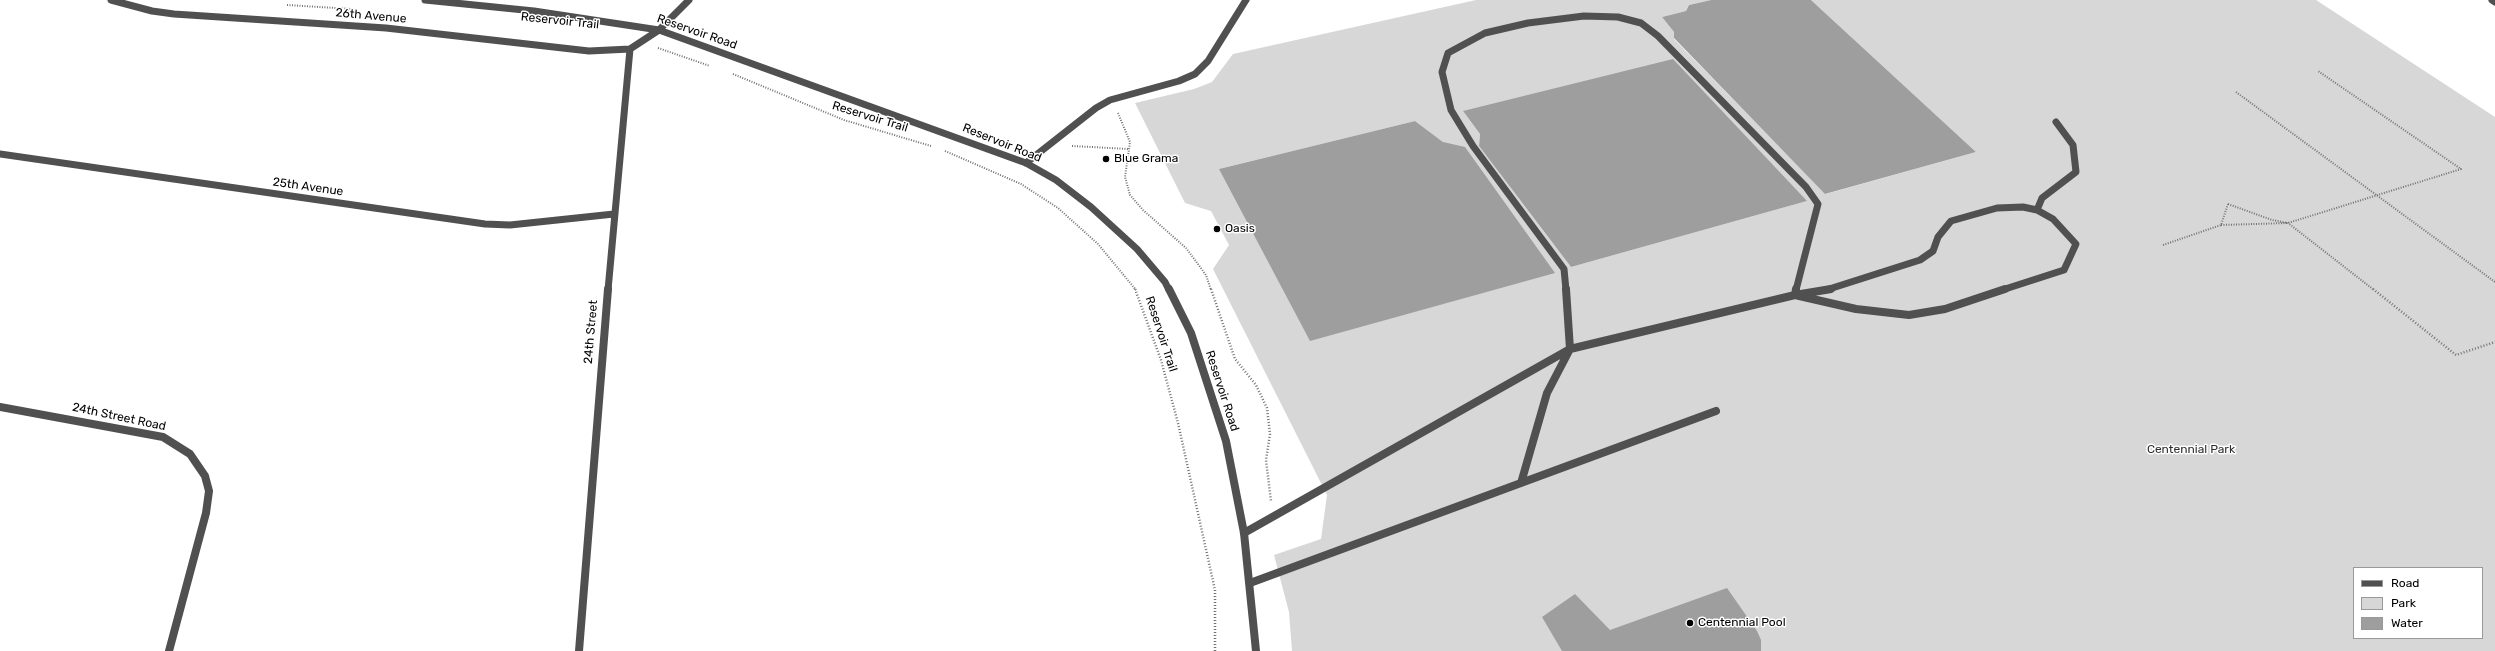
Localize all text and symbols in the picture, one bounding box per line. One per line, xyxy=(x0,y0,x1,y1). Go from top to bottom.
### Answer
street label: 26th Avenue xyxy=(335,6,407,26)
street label: Reservoir Trail xyxy=(520,10,600,32)
street label: Reservoir Road xyxy=(655,12,739,52)
street label: Reservoir Trail xyxy=(830,99,910,135)
street label: Reservoir Road xyxy=(960,121,1044,165)
place label: Blue Grama xyxy=(1114,152,1178,166)
marker: Blue Grama xyxy=(1101,154,1111,164)
street label: 25th Avenue xyxy=(272,175,344,199)
place label: Oasis xyxy=(1225,222,1255,236)
marker: Oasis xyxy=(1212,224,1222,234)
street label: Reservoir Trail xyxy=(1142,294,1180,374)
street label: 24th Street xyxy=(581,299,601,365)
street label: Reservoir Road xyxy=(1202,349,1242,433)
street label: 24th Street Road xyxy=(71,400,167,434)
park label: Centennial Park xyxy=(2147,443,2235,457)
legend xyxy=(2353,567,2483,639)
text: Road xyxy=(2391,576,2419,590)
text: Park xyxy=(2391,596,2416,610)
place label: Centennial Pool xyxy=(1698,616,1786,630)
text: Water xyxy=(2391,616,2423,630)
marker: Centennial Pool xyxy=(1685,618,1695,628)

